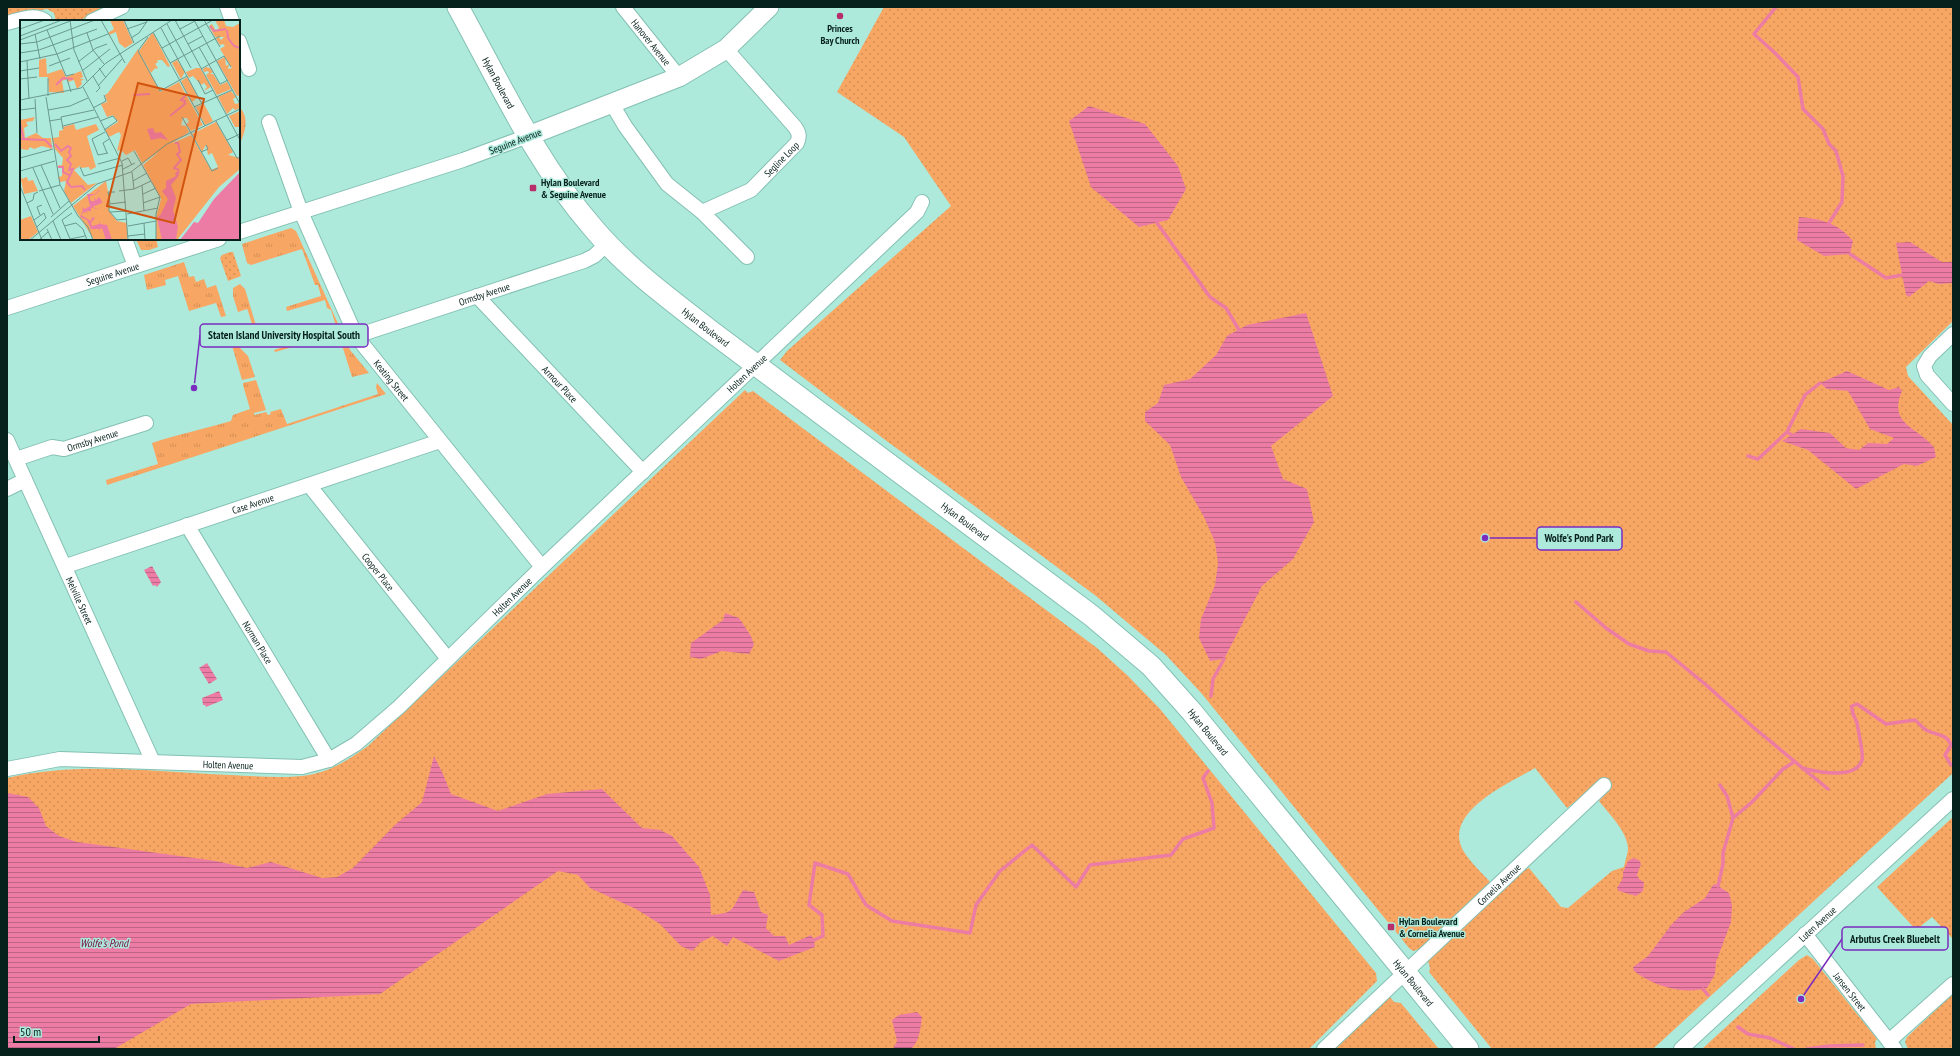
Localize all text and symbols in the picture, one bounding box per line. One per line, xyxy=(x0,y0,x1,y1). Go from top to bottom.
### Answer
marker: Princes Bay Church xyxy=(835,11,845,21)
street label: Hanover Avenue xyxy=(628,17,673,68)
inset map xyxy=(20,20,240,240)
place label: Princes Bay Church xyxy=(820,22,860,47)
street label: Hylan Boulevard xyxy=(479,55,517,111)
street label: Seguine Avenue xyxy=(487,126,543,157)
street label: Segline Loop xyxy=(761,139,802,180)
place label: Hylan Boulevard & Seguine Avenue xyxy=(541,176,606,201)
marker: Hylan Boulevard & Seguine Avenue xyxy=(528,183,538,193)
street label: Seguine Avenue xyxy=(85,259,141,289)
street label: Ormsby Avenue xyxy=(457,280,512,309)
street label: Hylan Boulevard xyxy=(679,305,732,350)
callout: Staten Island University Hospital South xyxy=(200,324,368,347)
text: Staten Island University Hospital South xyxy=(208,328,360,342)
street label: Holten Avenue xyxy=(724,352,770,396)
street label: Keating Street xyxy=(371,357,412,404)
street label: Armour Place xyxy=(539,363,580,406)
street label: Ormsby Avenue xyxy=(65,426,120,455)
street label: Case Avenue xyxy=(230,491,276,517)
street label: Hylan Boulevard xyxy=(938,499,992,544)
callout: Wolfe's Pond Park xyxy=(1537,527,1622,550)
text: Wolfe's Pond Park xyxy=(1543,531,1614,545)
street label: Cooper Place xyxy=(359,551,397,594)
street label: Melville Street xyxy=(63,575,96,626)
street label: Holten Avenue xyxy=(490,575,535,619)
street label: Norman Place xyxy=(239,619,275,666)
street label: Hylan Boulevard xyxy=(1185,706,1231,758)
street label: Holten Avenue xyxy=(203,758,253,772)
street label: Cornelia Avenue xyxy=(1474,861,1524,909)
street label: Luten Avenue xyxy=(1796,904,1839,945)
place label: Hylan Boulevard & Cornelia Avenue xyxy=(1399,915,1465,940)
marker: Hylan Boulevard & Cornelia Avenue xyxy=(1386,922,1396,932)
callout: Arbutus Creek Bluebelt xyxy=(1842,927,1948,950)
text: Arbutus Creek Bluebelt xyxy=(1849,932,1941,946)
water label: Wolfe's Pond xyxy=(80,936,130,950)
street label: Hylan Boulevard xyxy=(1390,957,1436,1009)
street label: Jansen Street xyxy=(1830,969,1869,1014)
scale bar xyxy=(14,1018,99,1044)
text: 50 m xyxy=(20,1024,41,1039)

